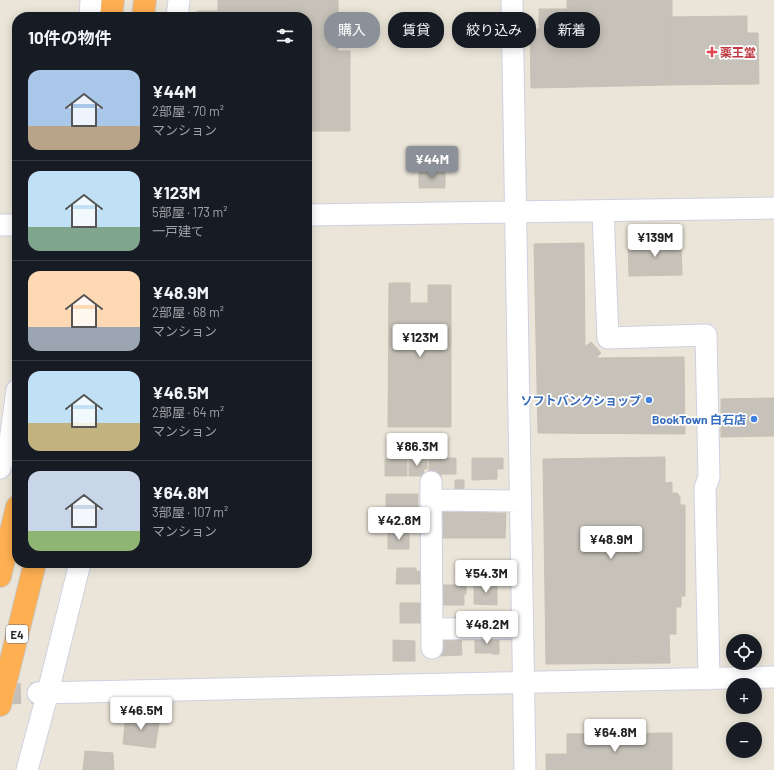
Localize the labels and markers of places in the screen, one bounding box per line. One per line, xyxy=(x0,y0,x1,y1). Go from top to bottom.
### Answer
place label: 薬王堂 xyxy=(720,45,756,59)
marker: 薬王堂 xyxy=(707,47,717,57)
pin: ¥44M xyxy=(408,146,456,180)
pin: ¥139M xyxy=(627,224,683,258)
pin: ¥123M xyxy=(392,324,448,358)
place label: ソフトバンクショップ xyxy=(520,393,641,407)
marker: ソフトバンクショップ xyxy=(644,395,654,405)
place label: BookTown 白石店 xyxy=(652,412,746,426)
marker: BookTown 白石店 xyxy=(749,414,759,424)
pin: ¥86.3M xyxy=(384,433,450,467)
pin: ¥42.8M xyxy=(366,507,432,541)
pin: ¥48.9M xyxy=(578,526,644,560)
pin: ¥54.3M xyxy=(453,560,519,594)
pin: ¥48.2M xyxy=(454,611,520,645)
pin: ¥46.5M xyxy=(108,697,174,731)
pin: ¥64.8M xyxy=(582,719,648,753)

